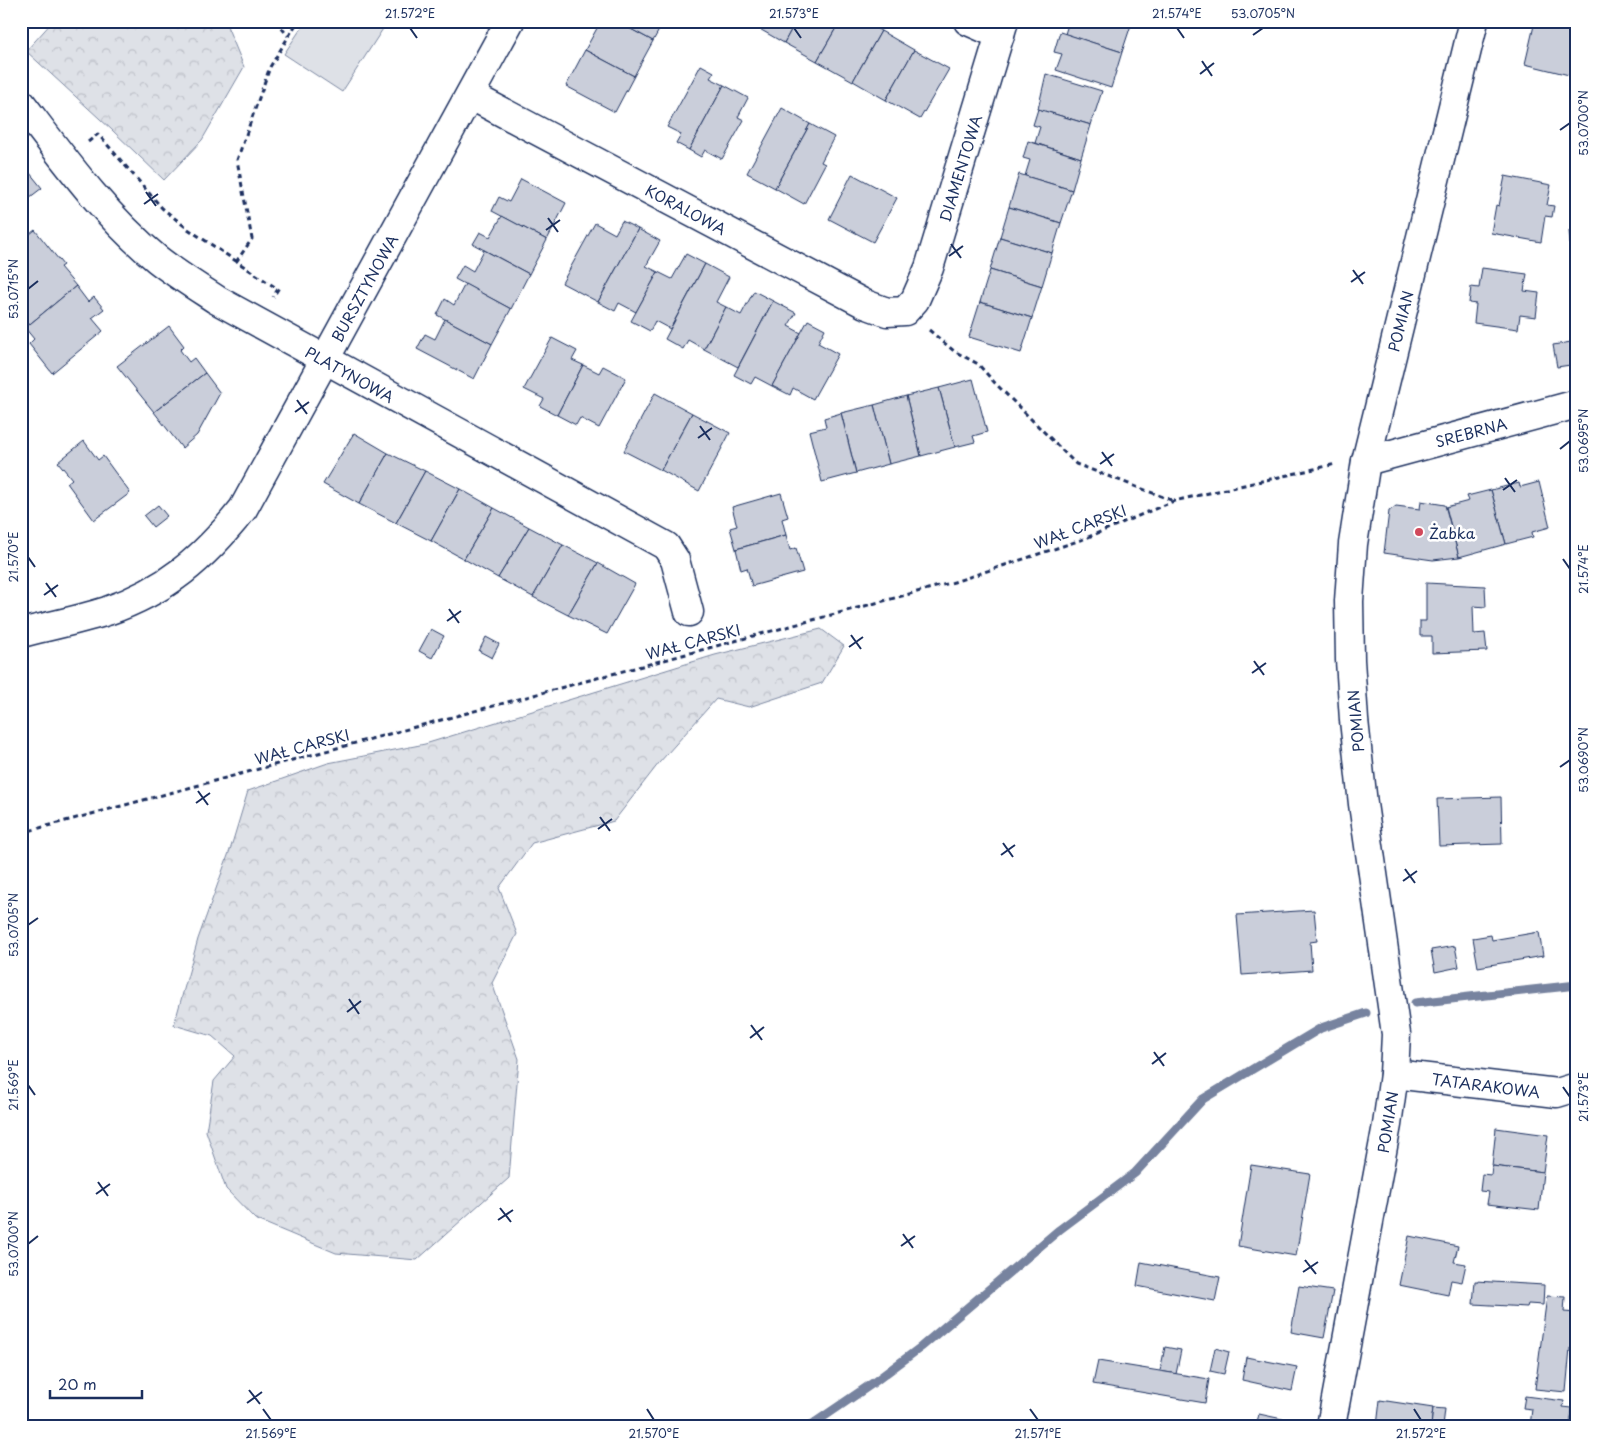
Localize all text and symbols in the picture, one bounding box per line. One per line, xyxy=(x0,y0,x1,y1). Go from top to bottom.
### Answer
text: 21.572°E xyxy=(385,4,435,22)
text: 21.573°E xyxy=(769,4,819,22)
text: 21.574°E xyxy=(1152,4,1202,22)
text: 53.0705°N xyxy=(1231,4,1295,22)
text: 53.0700°N xyxy=(1574,90,1592,156)
street label: DIAMENTOWA xyxy=(933,111,987,224)
street label: KORALOWA xyxy=(641,178,731,240)
street label: BURSZTYNOWA xyxy=(325,230,403,346)
text: 53.0715°N xyxy=(4,259,22,319)
street label: POMIAN xyxy=(1381,288,1419,354)
street label: PLATYNOWA xyxy=(301,340,399,408)
text: 53.0695°N xyxy=(1574,409,1592,473)
street label: SREBRNA xyxy=(1433,411,1509,453)
street label: WAŁ CARSKI xyxy=(1030,498,1130,554)
place label: Żabka xyxy=(1429,521,1476,544)
marker: Żabka xyxy=(1413,526,1425,538)
text: 21.570°E xyxy=(4,531,22,583)
text: 21.574°E xyxy=(1574,544,1592,594)
street label: WAŁ CARSKI xyxy=(643,617,743,665)
street label: POMIAN xyxy=(1341,689,1369,753)
street label: WAŁ CARSKI xyxy=(252,722,352,770)
text: 53.0690°N xyxy=(1574,727,1592,793)
text: 53.0705°N xyxy=(4,893,22,957)
text: 21.569°E xyxy=(4,1059,22,1111)
street label: TATARAKOWA xyxy=(1430,1067,1542,1103)
text: 21.573°E xyxy=(1574,1072,1592,1122)
street label: POMIAN xyxy=(1371,1089,1403,1155)
text: 53.0700°N xyxy=(4,1211,22,1277)
scale bar xyxy=(50,1367,142,1399)
text: 20 m xyxy=(58,1372,97,1395)
text: 21.569°E xyxy=(245,1424,297,1442)
text: 21.570°E xyxy=(628,1424,680,1442)
text: 21.571°E xyxy=(1014,1424,1062,1442)
text: 21.572°E xyxy=(1396,1424,1446,1442)

